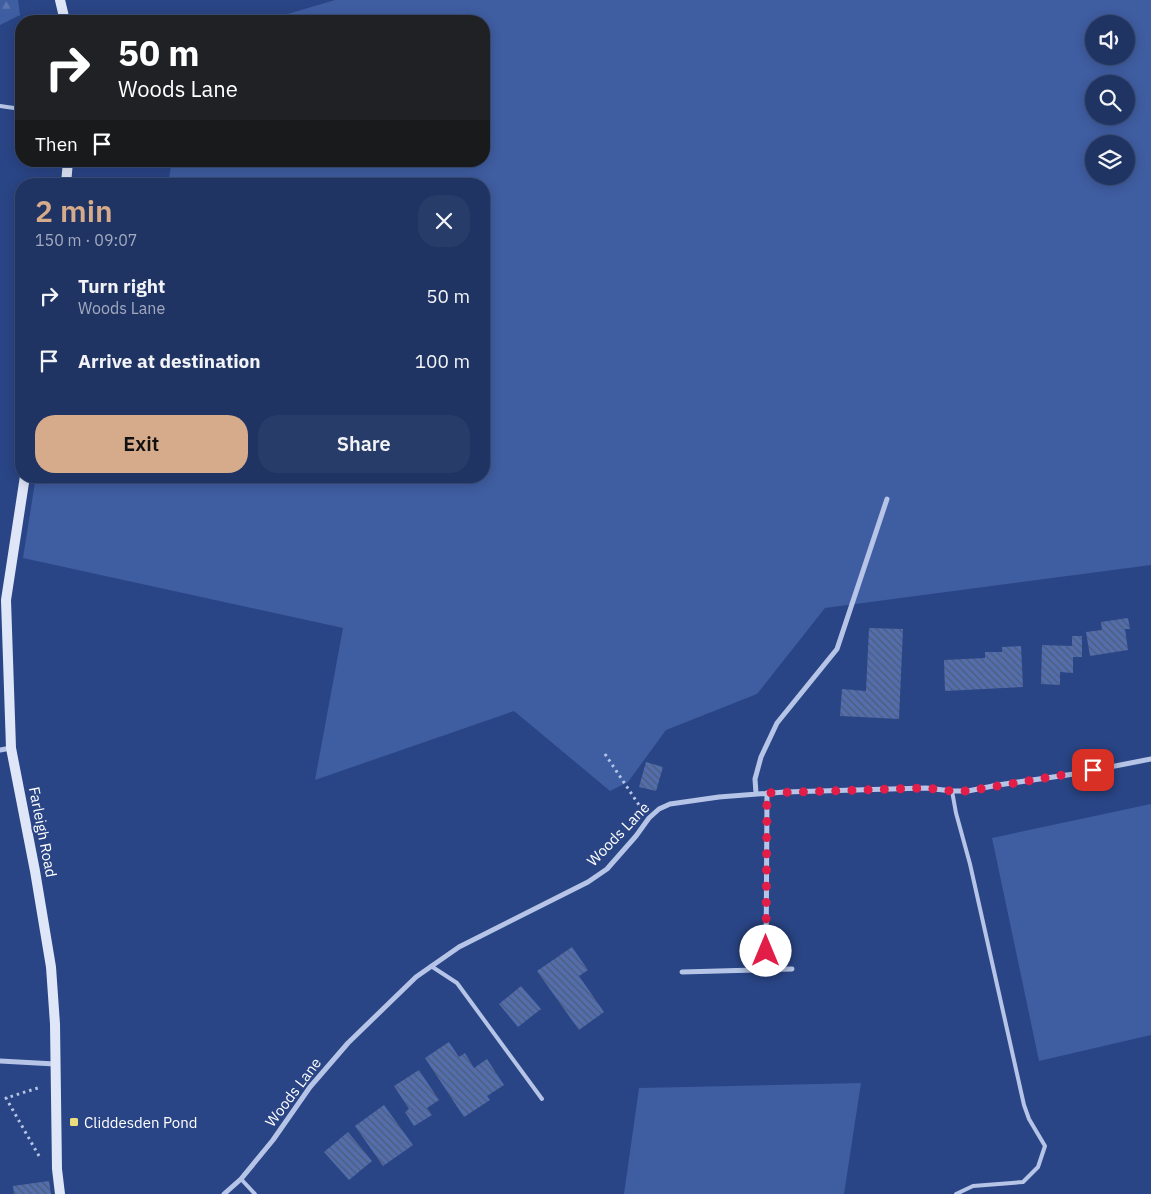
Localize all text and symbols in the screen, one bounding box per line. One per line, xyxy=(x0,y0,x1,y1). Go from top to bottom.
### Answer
map controls xyxy=(1085,15,1135,185)
button: sound xyxy=(1085,15,1135,65)
text: 50 m xyxy=(118,30,200,76)
icon: right xyxy=(35,35,100,100)
text: Woods Lane xyxy=(118,74,238,103)
button: search xyxy=(1085,75,1135,125)
icon: arrive xyxy=(88,130,116,158)
text: Then xyxy=(35,132,78,156)
button: layers xyxy=(1085,135,1135,185)
text: 2 min xyxy=(35,191,113,230)
button: close xyxy=(418,195,470,247)
text: 150 m · 09:07 xyxy=(35,230,137,250)
text: Turn right xyxy=(78,274,165,298)
icon: right xyxy=(35,282,63,310)
text: 50 m xyxy=(426,284,470,308)
text: Woods Lane xyxy=(78,298,165,318)
icon: arrive xyxy=(35,347,63,375)
text: Arrive at destination xyxy=(78,349,261,373)
text: 100 m xyxy=(415,349,470,373)
button: Exit xyxy=(35,415,248,473)
button: Share xyxy=(258,415,470,473)
pin xyxy=(1072,749,1114,791)
icon: arrive xyxy=(1079,756,1107,784)
street label: Farleigh Road xyxy=(25,785,61,879)
street label: Woods Lane xyxy=(583,798,653,870)
position arrow xyxy=(739,924,791,976)
street label: Woods Lane xyxy=(261,1054,325,1130)
place label: Cliddesden Pond xyxy=(84,1113,198,1132)
marker: Cliddesden Pond xyxy=(68,1116,80,1128)

